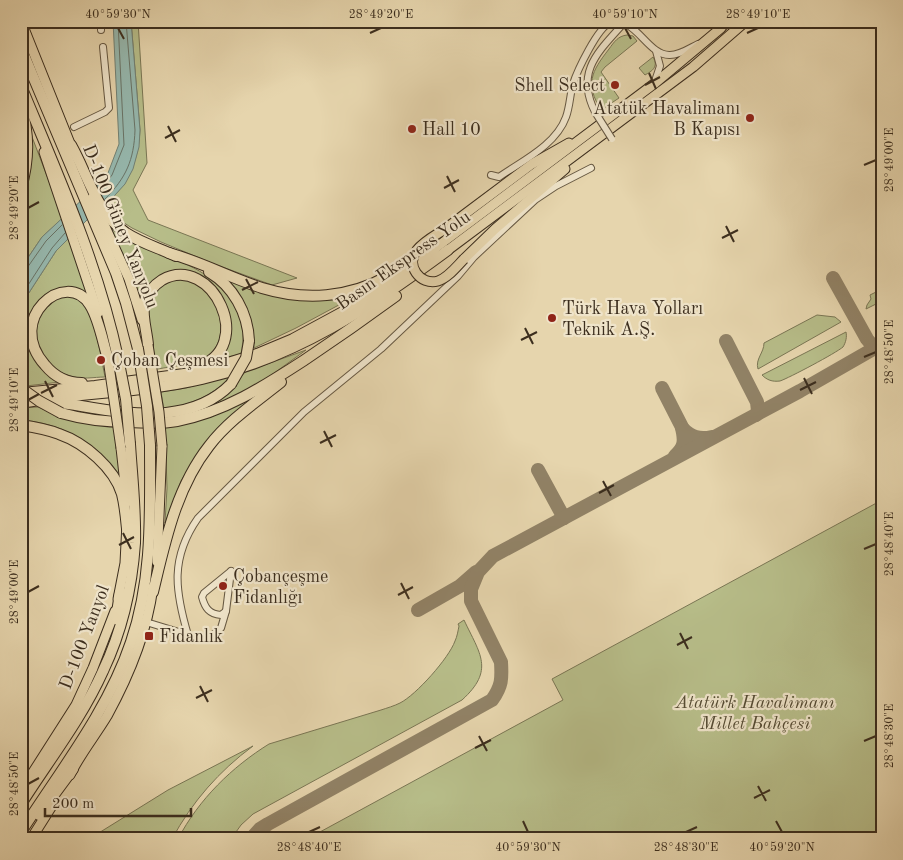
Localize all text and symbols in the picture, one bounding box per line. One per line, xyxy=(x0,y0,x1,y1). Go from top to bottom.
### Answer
text: 40°59'30"N xyxy=(85,8,151,21)
text: 40°59'10"N xyxy=(592,8,658,21)
text: 28°49'20"E xyxy=(349,9,413,21)
text: 28°49'10"E xyxy=(726,9,790,21)
place label: Shell Select xyxy=(514,77,605,95)
marker: Shell Select xyxy=(609,79,621,91)
place label: Atatük Havalimanı B Kapısı xyxy=(593,100,740,139)
marker: Atatük Havalimanı B Kapısı xyxy=(744,112,756,124)
place label: Hall 10 xyxy=(422,121,481,139)
marker: Hall 10 xyxy=(406,123,418,135)
text: 28°49'00"E xyxy=(884,128,896,192)
street label: D-100 Güney Yanyolu xyxy=(79,142,161,311)
text: 28°49'20"E xyxy=(9,176,21,240)
street label: Basın Ekspress Yolu xyxy=(333,208,474,314)
place label: Türk Hava Yolları Teknik A.Ş. xyxy=(562,300,703,339)
marker: Türk Hava Yolları Teknik A.Ş. xyxy=(546,312,558,324)
text: 28°48'50"E xyxy=(883,320,896,384)
place label: Çoban Çeşmesi xyxy=(111,352,228,370)
marker: Çoban Çeşmesi xyxy=(95,354,107,366)
text: 28°49'10"E xyxy=(9,368,21,432)
text: 28°48'40"E xyxy=(884,512,896,576)
text: 28°49'00"E xyxy=(9,560,21,624)
place label: Çobançeşme Fidanlığı xyxy=(233,568,328,607)
marker: Çobançeşme Fidanlığı xyxy=(217,580,229,592)
street label: D-100 Yanyol xyxy=(57,583,113,692)
place label: Fidanlık xyxy=(159,628,223,646)
marker: Fidanlık xyxy=(143,630,155,642)
park label: Atatürk Havalimanı Millet Bahçesi xyxy=(674,694,835,733)
text: 28°48'30"E xyxy=(884,704,896,768)
text: 28°48'50"E xyxy=(8,752,21,816)
scale bar xyxy=(45,785,191,817)
text: 200 m xyxy=(52,797,94,812)
text: 40°59'30"N xyxy=(495,841,561,854)
text: 40°59'20"N xyxy=(749,841,815,854)
text: 28°48'40"E xyxy=(277,842,341,854)
text: 28°48'30"E xyxy=(654,842,718,854)

